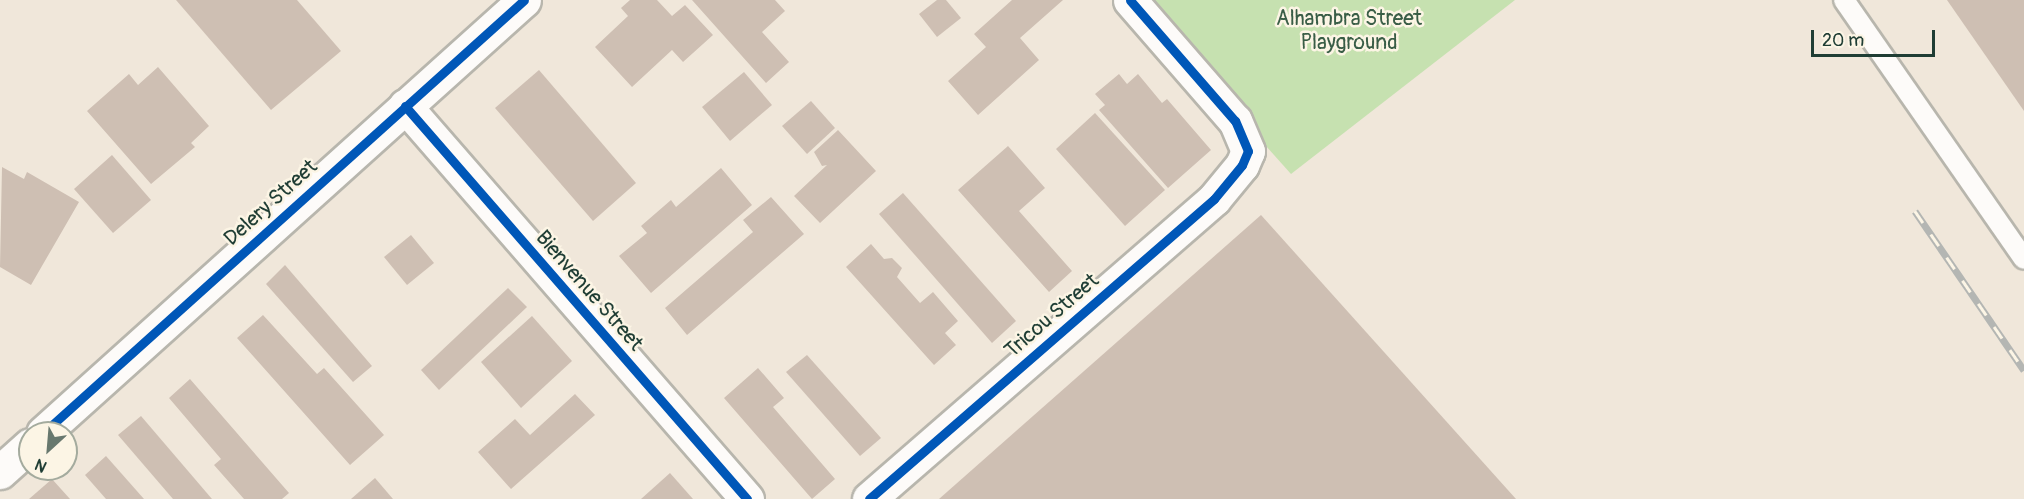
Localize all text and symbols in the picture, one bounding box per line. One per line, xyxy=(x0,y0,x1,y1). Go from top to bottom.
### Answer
park label: Alhambra Street Playground xyxy=(1276,6,1422,56)
scale bar xyxy=(1814,18,1938,56)
text: 20 m xyxy=(1822,29,1864,52)
street label: Delery Street xyxy=(219,155,323,251)
street label: Bienvenue Street xyxy=(530,226,648,356)
street label: Tricou Street xyxy=(1000,268,1104,364)
north arrow xyxy=(18,421,78,481)
text: N xyxy=(32,454,50,477)

